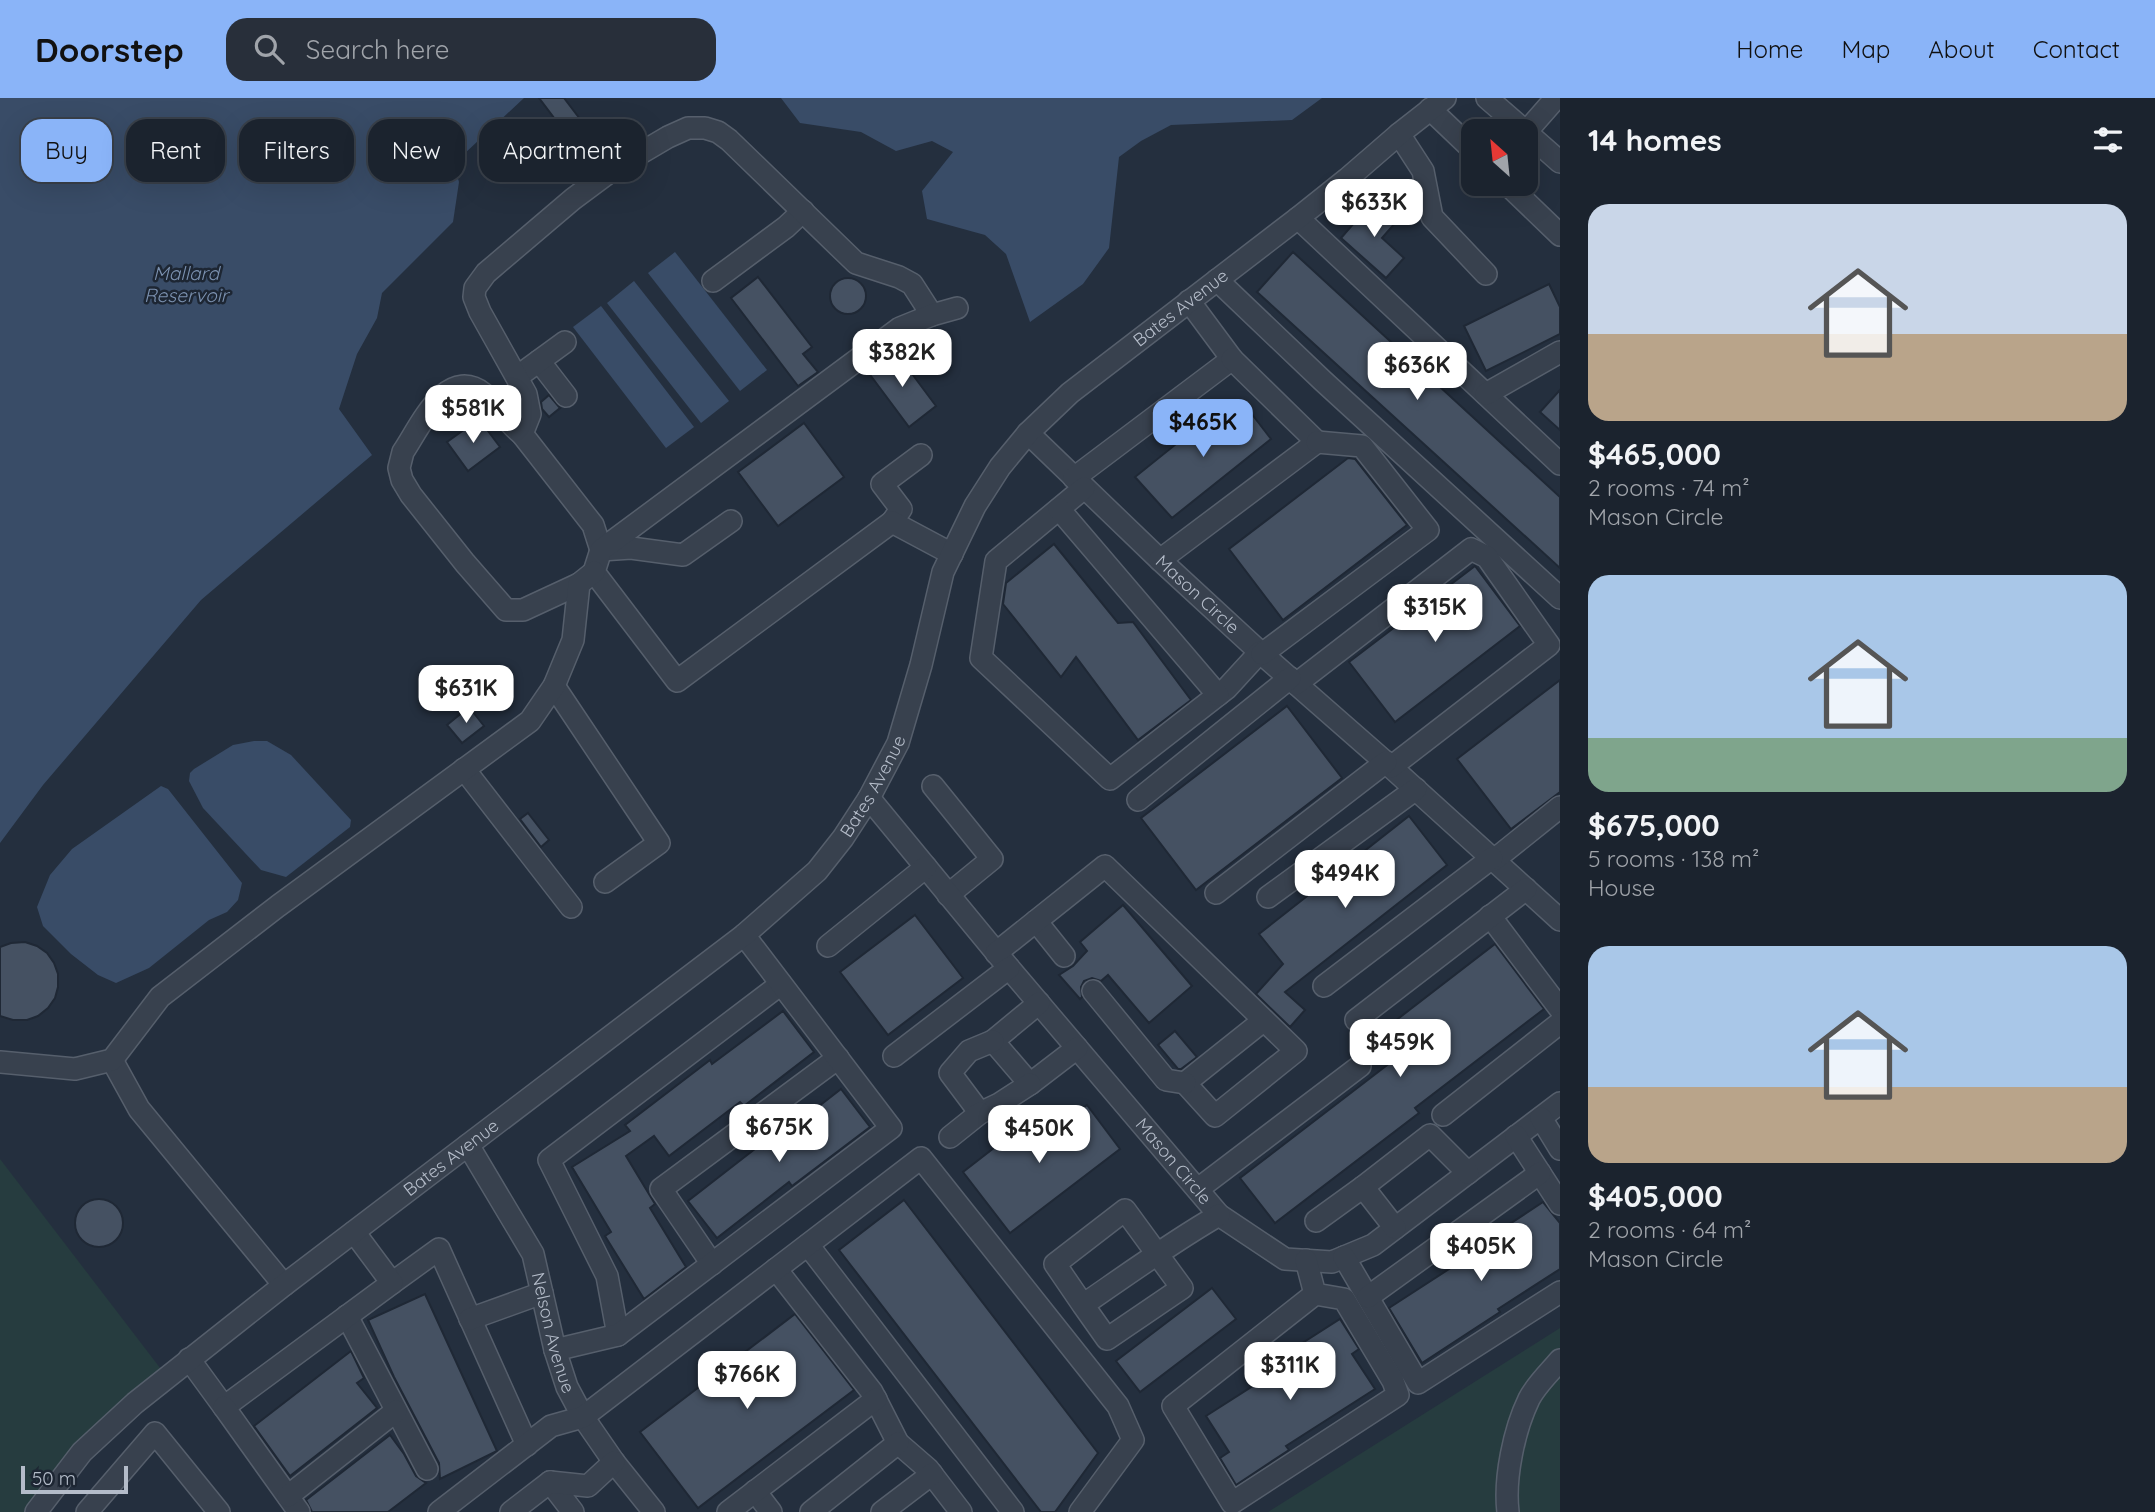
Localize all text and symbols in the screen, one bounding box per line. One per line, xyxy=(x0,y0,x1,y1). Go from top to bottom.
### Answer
search box xyxy=(226,18,716,81)
text: Doorstep xyxy=(35,29,184,70)
icon: search xyxy=(250,30,288,68)
text: Search here xyxy=(306,33,449,66)
text: Home xyxy=(1736,34,1803,64)
text: Map xyxy=(1841,34,1890,64)
text: About xyxy=(1928,34,1995,64)
text: Contact xyxy=(2033,34,2120,64)
chip: Buy xyxy=(21,119,112,182)
chip: Rent xyxy=(126,119,225,182)
chip: Filters xyxy=(239,119,354,182)
chip: New xyxy=(368,119,465,182)
chip: Apartment xyxy=(479,119,646,182)
north arrow xyxy=(1461,119,1538,196)
map controls xyxy=(1461,119,1538,196)
text: 14 homes xyxy=(1588,121,1722,159)
icon: filters xyxy=(2089,121,2127,159)
pin: $633K xyxy=(1325,180,1423,239)
text: $633K xyxy=(1341,187,1407,216)
icon: home xyxy=(1795,250,1921,376)
water label: Mallard Reservoir xyxy=(144,261,231,307)
street label: Bates Avenue xyxy=(1128,264,1233,351)
pin: $382K xyxy=(853,330,951,389)
text: $382K xyxy=(869,337,935,366)
pin: $636K xyxy=(1368,342,1466,402)
text: $636K xyxy=(1384,350,1450,379)
pin: $581K xyxy=(424,386,522,445)
text: $581K xyxy=(441,393,505,422)
pin: $465K xyxy=(1154,400,1252,459)
text: $465K xyxy=(1169,407,1237,436)
text: $465,000 xyxy=(1588,435,1721,473)
text: 2 rooms · 74 m² xyxy=(1588,473,1750,502)
text: Mason Circle xyxy=(1588,502,1723,531)
street label: Mason Circle xyxy=(1151,550,1245,638)
pin: $315K xyxy=(1386,584,1484,644)
text: $315K xyxy=(1403,592,1467,621)
icon: home xyxy=(1795,621,1921,747)
pin: $631K xyxy=(417,666,515,725)
text: $631K xyxy=(435,673,497,702)
street label: Bates Avenue xyxy=(835,733,911,841)
text: $675,000 xyxy=(1588,806,1720,844)
text: 5 rooms · 138 m² xyxy=(1588,844,1759,873)
pin: $494K xyxy=(1296,850,1394,910)
text: $494K xyxy=(1311,858,1379,887)
text: House xyxy=(1588,873,1655,902)
icon: home xyxy=(1795,992,1921,1118)
pin: $459K xyxy=(1351,1020,1449,1079)
text: $459K xyxy=(1366,1027,1434,1056)
pin: $675K xyxy=(730,1104,828,1164)
pin: $450K xyxy=(990,1105,1088,1165)
text: $675K xyxy=(745,1112,813,1141)
text: $450K xyxy=(1004,1113,1074,1142)
street label: Mason Circle xyxy=(1131,1113,1217,1209)
street label: Bates Avenue xyxy=(399,1114,503,1201)
text: $405,000 xyxy=(1588,1177,1723,1215)
text: 2 rooms · 64 m² xyxy=(1588,1215,1751,1244)
pin: $405K xyxy=(1432,1224,1530,1283)
text: $405K xyxy=(1446,1231,1516,1260)
text: Mason Circle xyxy=(1588,1244,1723,1273)
street label: Nelson Avenue xyxy=(527,1270,580,1397)
pin: $311K xyxy=(1241,1342,1339,1402)
text: $311K xyxy=(1260,1350,1320,1379)
pin: $766K xyxy=(698,1352,796,1411)
text: $766K xyxy=(714,1359,780,1388)
scale bar xyxy=(21,1463,128,1495)
text: 50 m xyxy=(32,1466,76,1490)

